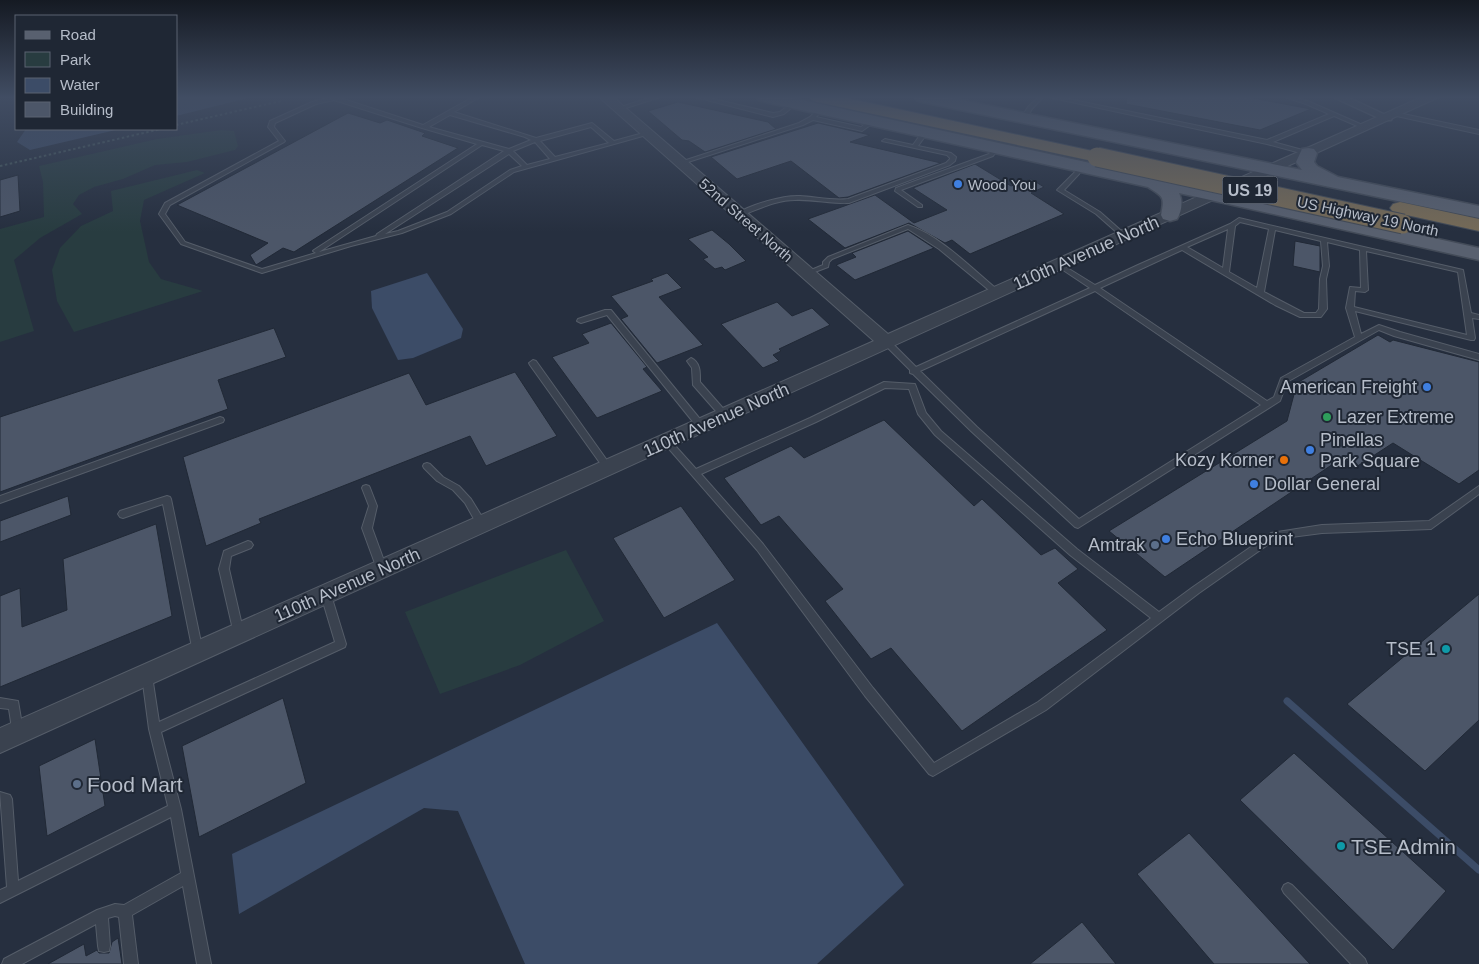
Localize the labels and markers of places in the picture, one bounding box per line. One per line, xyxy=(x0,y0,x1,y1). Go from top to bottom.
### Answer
place label: Wood You xyxy=(968,176,1036,193)
marker: Wood You xyxy=(952,178,964,190)
place label: American Freight xyxy=(1280,377,1417,397)
marker: American Freight xyxy=(1421,381,1433,393)
place label: Lazer Extreme xyxy=(1337,407,1454,427)
marker: Lazer Extreme xyxy=(1321,411,1333,423)
place label: Pinellas Park Square xyxy=(1320,430,1420,471)
marker: Pinellas Park Square xyxy=(1304,444,1316,456)
place label: Kozy Korner xyxy=(1175,450,1274,470)
marker: Kozy Korner xyxy=(1278,454,1290,466)
place label: Dollar General xyxy=(1264,474,1380,494)
marker: Dollar General xyxy=(1248,478,1260,490)
place label: Echo Blueprint xyxy=(1176,529,1293,549)
marker: Echo Blueprint xyxy=(1160,533,1172,545)
place label: Amtrak xyxy=(1088,535,1146,555)
marker: Amtrak xyxy=(1149,539,1161,551)
place label: TSE 1 xyxy=(1386,639,1436,659)
marker: TSE 1 xyxy=(1440,643,1452,655)
place label: Food Mart xyxy=(87,773,183,796)
marker: Food Mart xyxy=(71,778,83,790)
place label: TSE Admin xyxy=(1351,835,1456,858)
marker: TSE Admin xyxy=(1335,840,1347,852)

